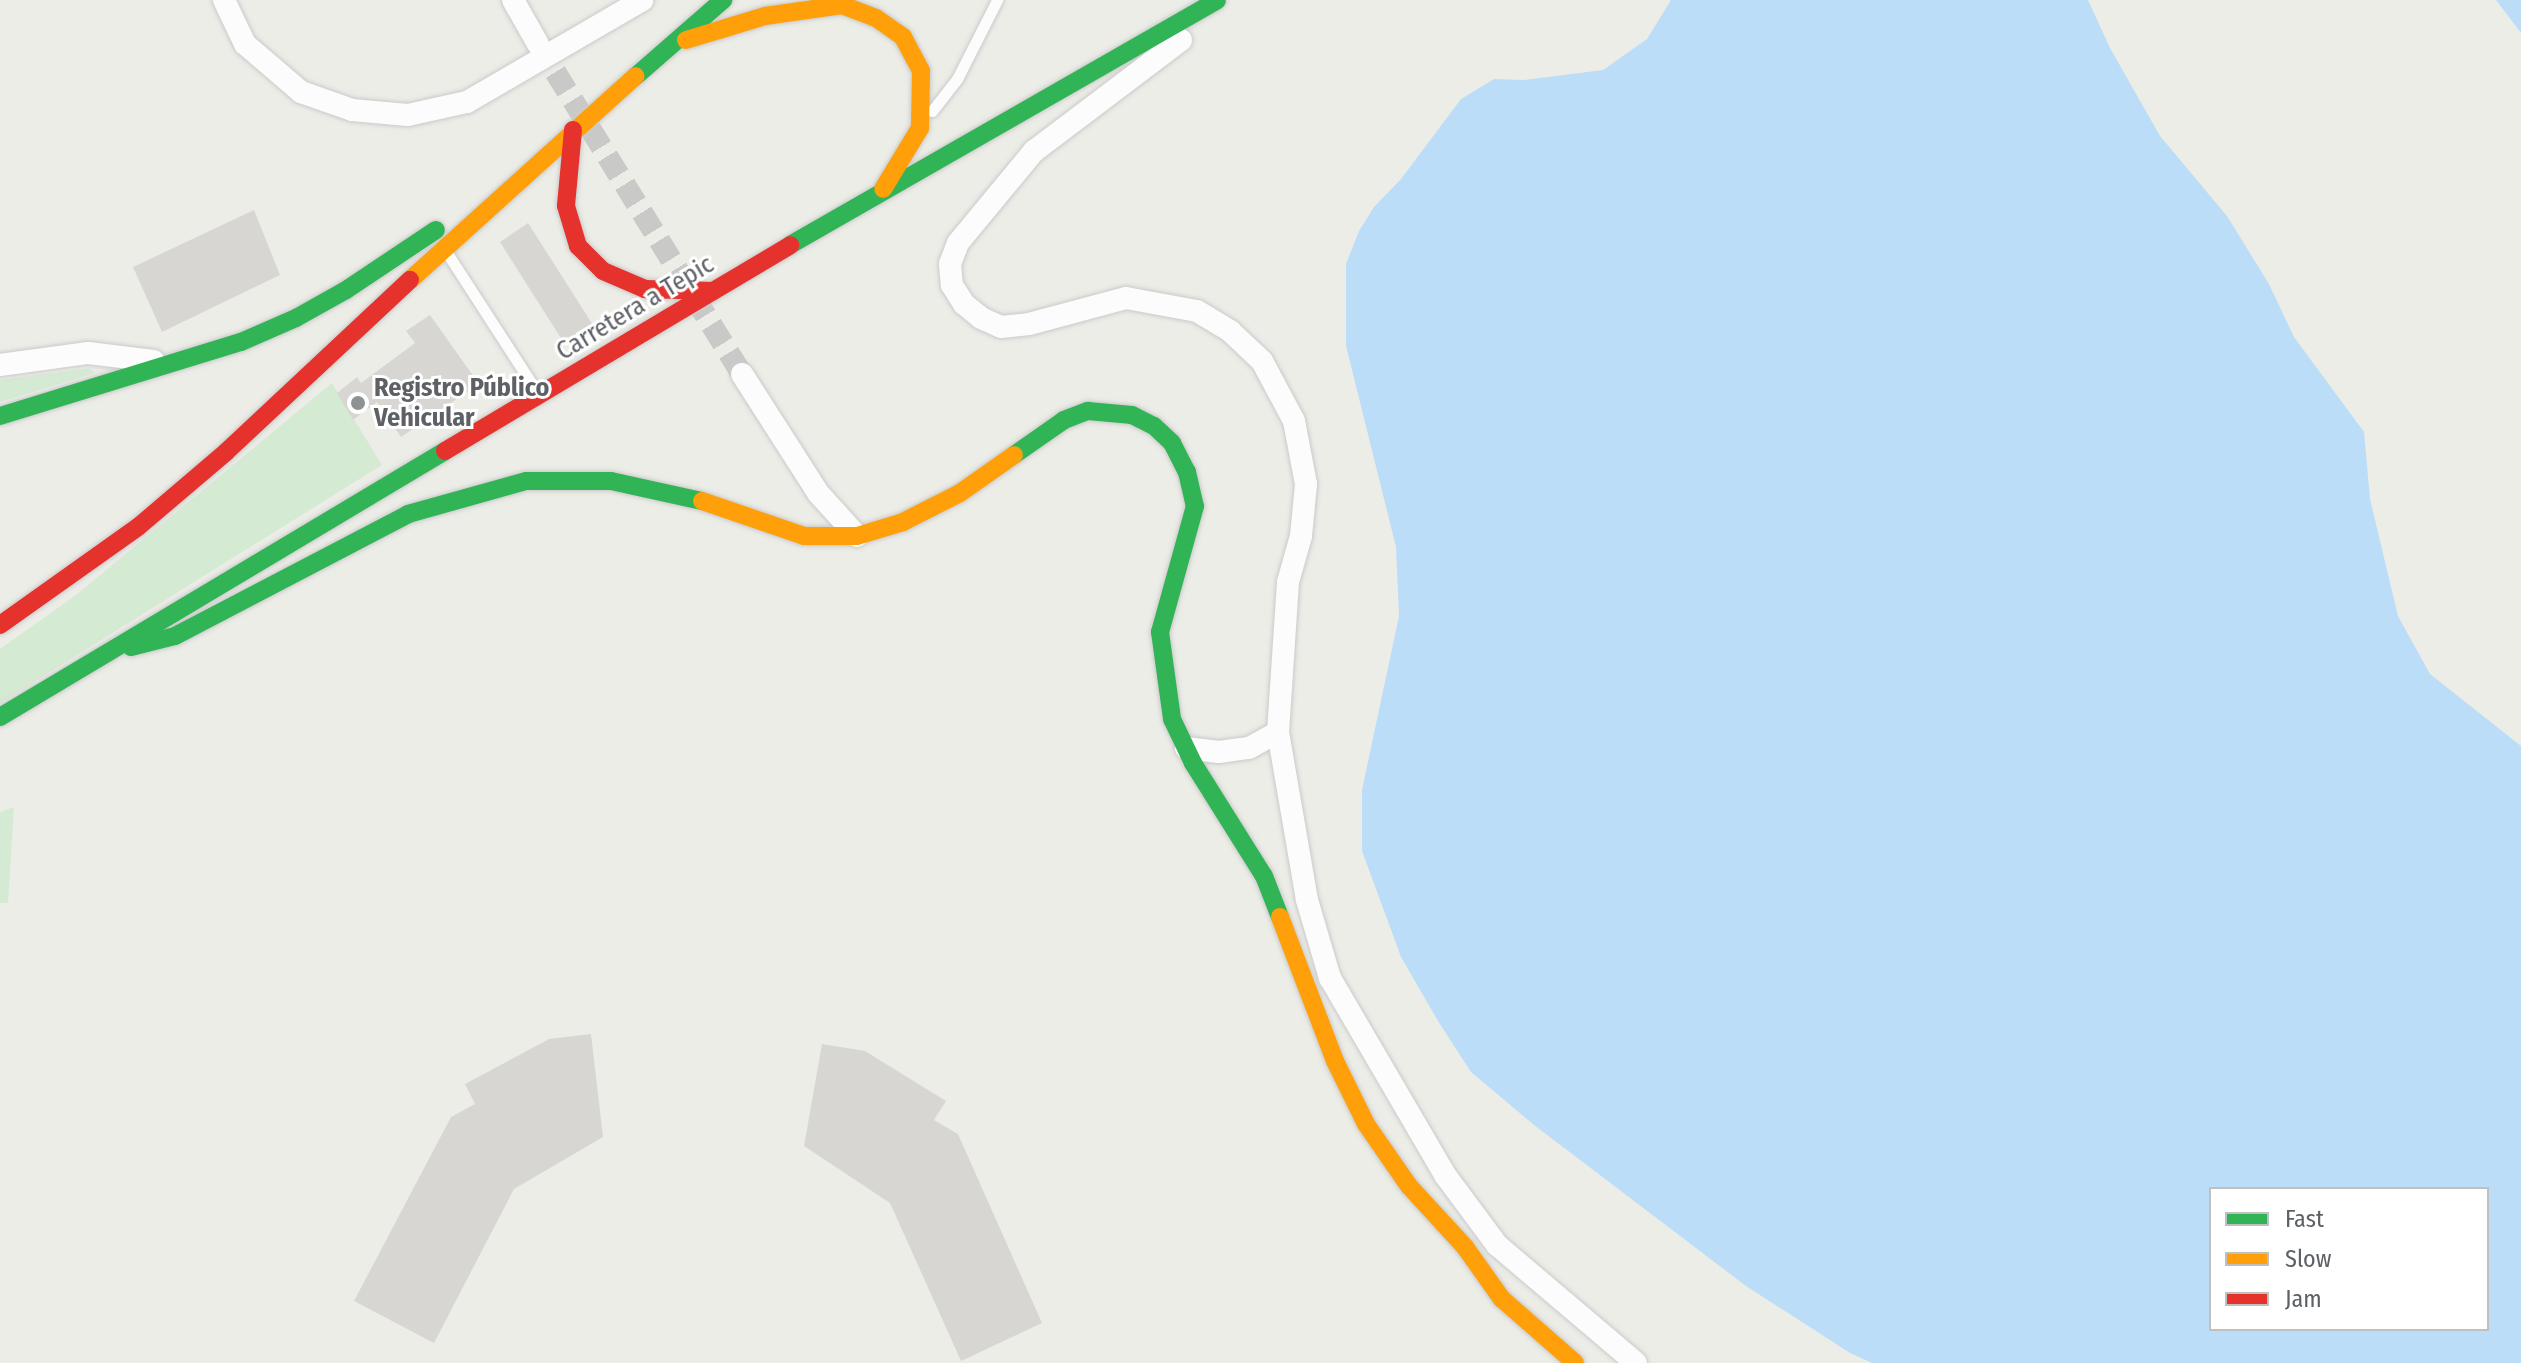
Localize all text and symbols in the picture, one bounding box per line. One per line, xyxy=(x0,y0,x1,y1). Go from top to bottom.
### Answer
street label: Carretera a Tepic xyxy=(551,249,719,367)
place label: Registro Público Vehicular xyxy=(374,372,549,434)
marker: Registro Público Vehicular xyxy=(349,394,367,412)
legend xyxy=(2209,1187,2489,1331)
text: Fast xyxy=(2285,1205,2324,1233)
text: Slow xyxy=(2285,1245,2331,1273)
text: Jam xyxy=(2285,1285,2322,1313)

